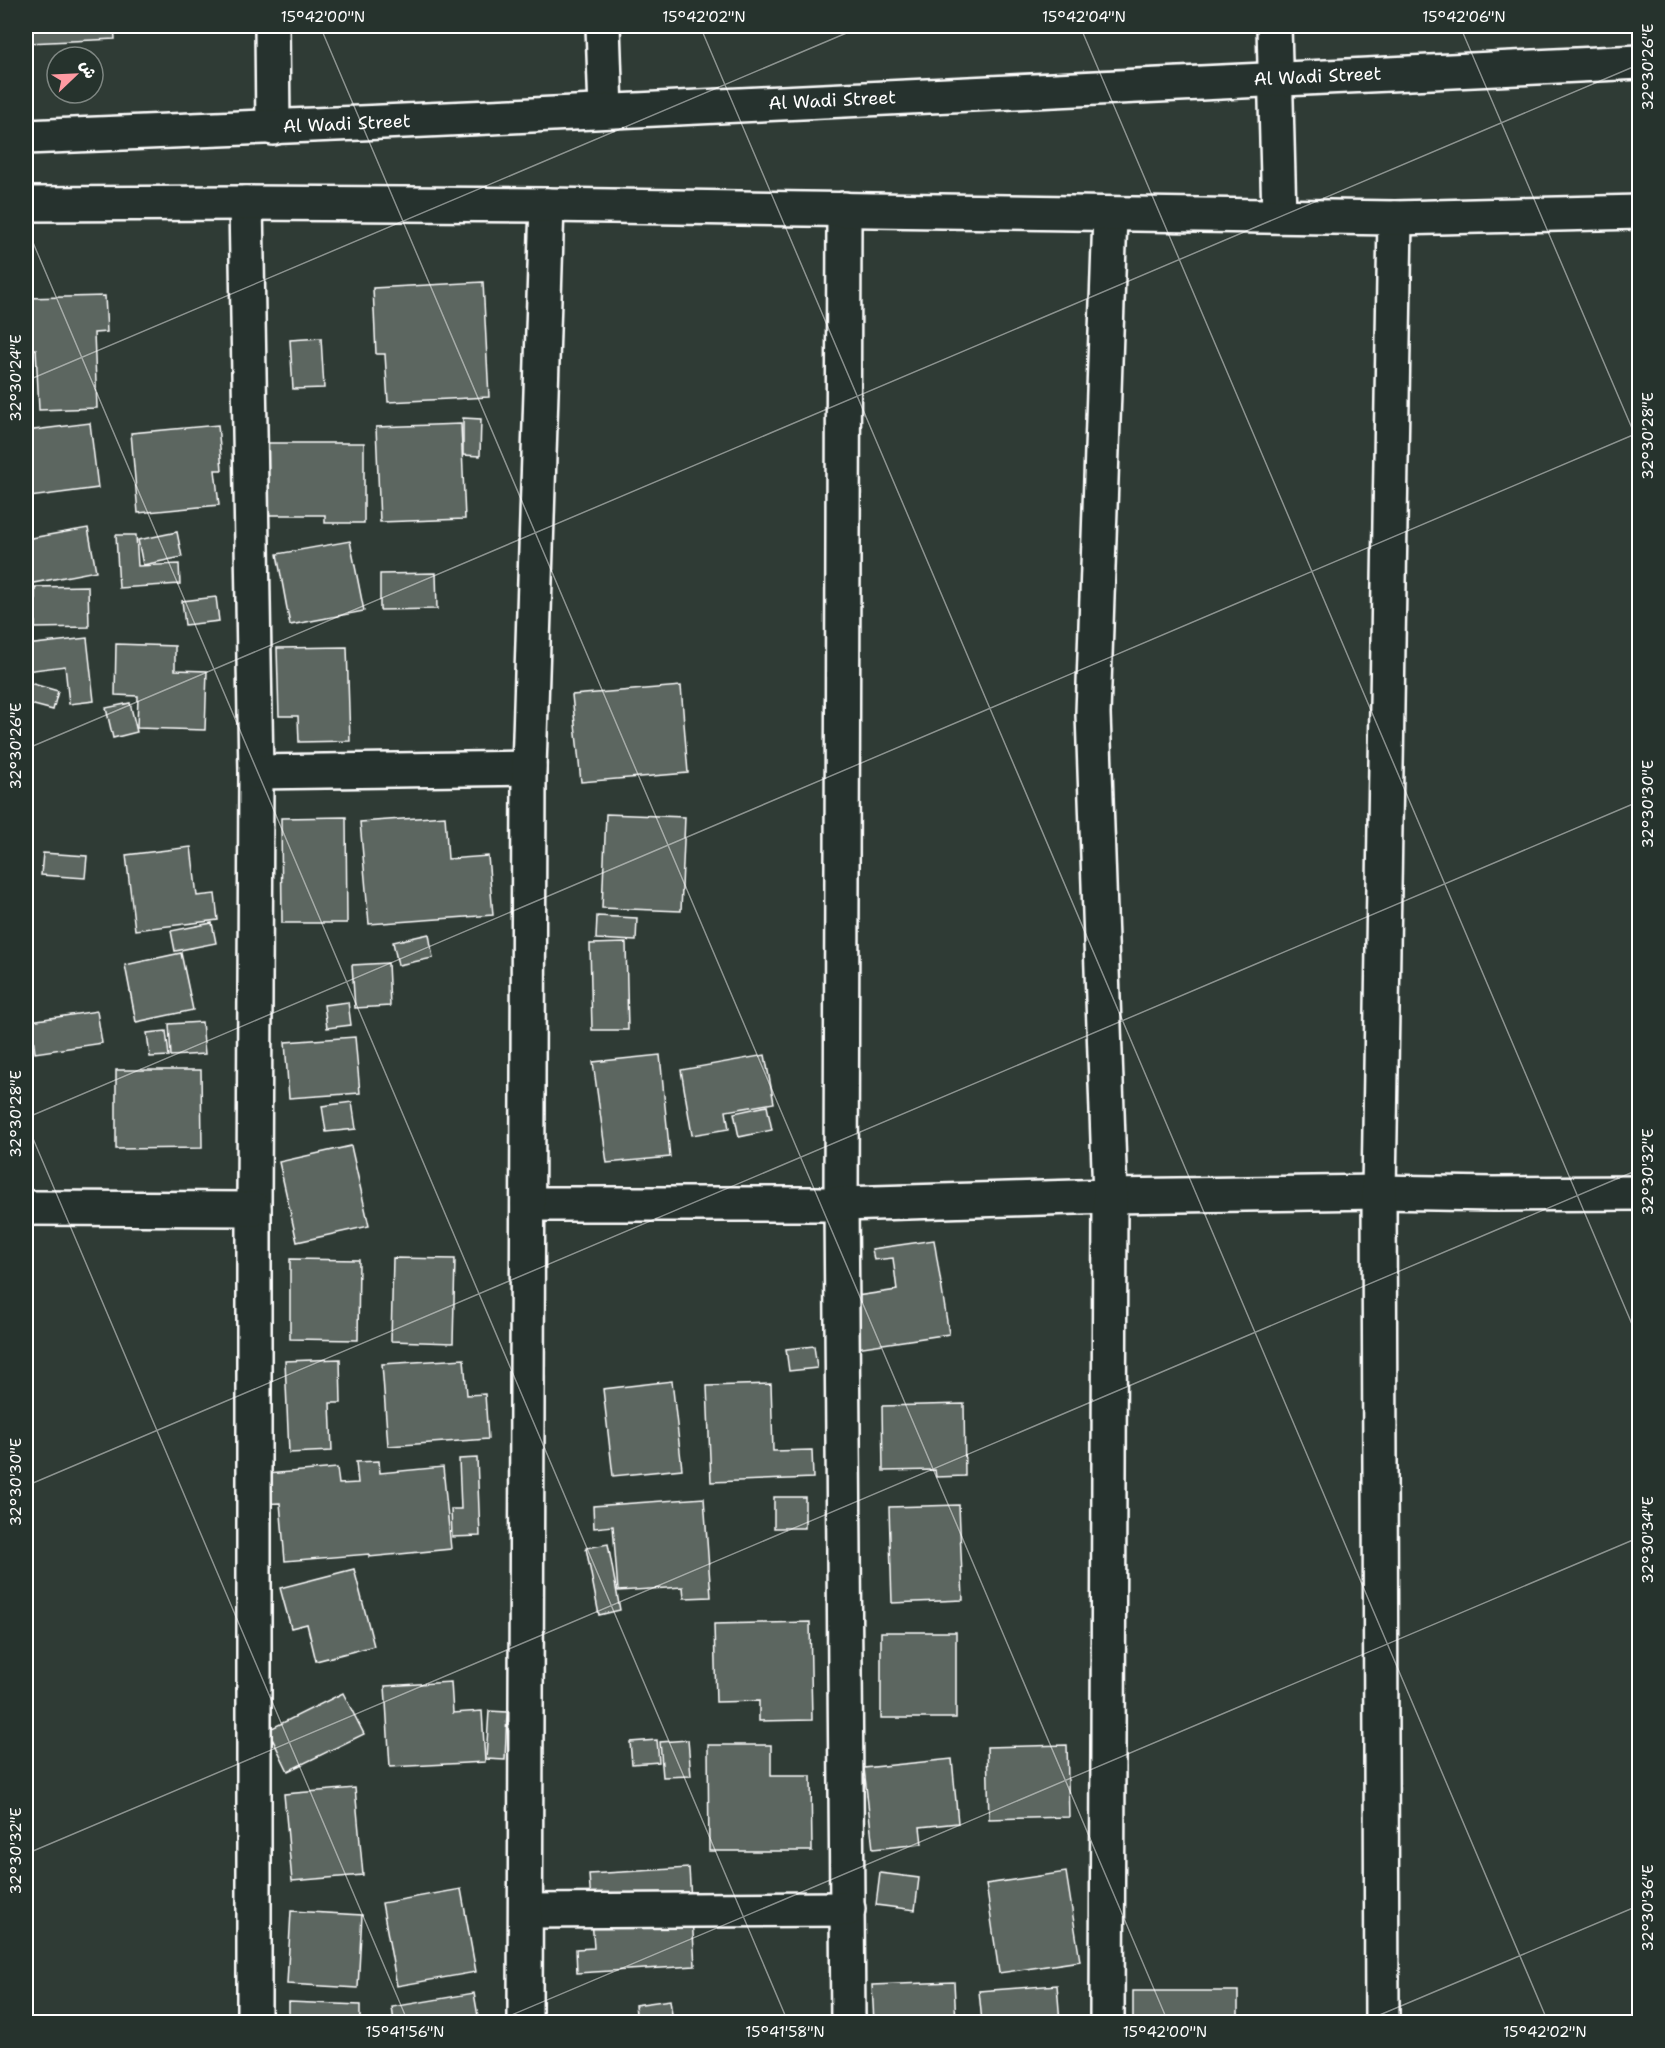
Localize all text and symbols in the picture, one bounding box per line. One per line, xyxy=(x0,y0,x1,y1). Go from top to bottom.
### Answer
text: 15°42'00"N xyxy=(281,7,365,27)
text: 15°42'02"N xyxy=(662,7,746,27)
text: 15°42'04"N xyxy=(1042,7,1126,27)
text: 15°42'06"N xyxy=(1422,7,1506,27)
text: 32°30'26"E xyxy=(1638,24,1658,110)
north arrow xyxy=(45,45,105,105)
text: ش xyxy=(75,57,101,82)
street label: Al Wadi Street xyxy=(1253,61,1382,91)
street label: Al Wadi Street xyxy=(768,85,897,115)
street label: Al Wadi Street xyxy=(282,109,411,139)
text: 32°30'24"E xyxy=(6,334,26,422)
text: 32°30'28"E xyxy=(1638,392,1658,480)
text: 32°30'26"E xyxy=(6,703,26,789)
text: 32°30'30"E xyxy=(1638,760,1658,848)
text: 32°30'28"E xyxy=(6,1070,26,1158)
text: 32°30'32"E xyxy=(1638,1128,1658,1216)
text: 32°30'30"E xyxy=(6,1438,26,1526)
text: 32°30'34"E xyxy=(1638,1496,1658,1584)
text: 32°30'32"E xyxy=(6,1807,26,1895)
text: 32°30'36"E xyxy=(1638,1864,1658,1952)
text: 15°41'56"N xyxy=(366,2022,444,2042)
text: 15°41'58"N xyxy=(745,2022,825,2042)
text: 15°42'00"N xyxy=(1123,2022,1207,2042)
text: 15°42'02"N xyxy=(1503,2022,1587,2042)

